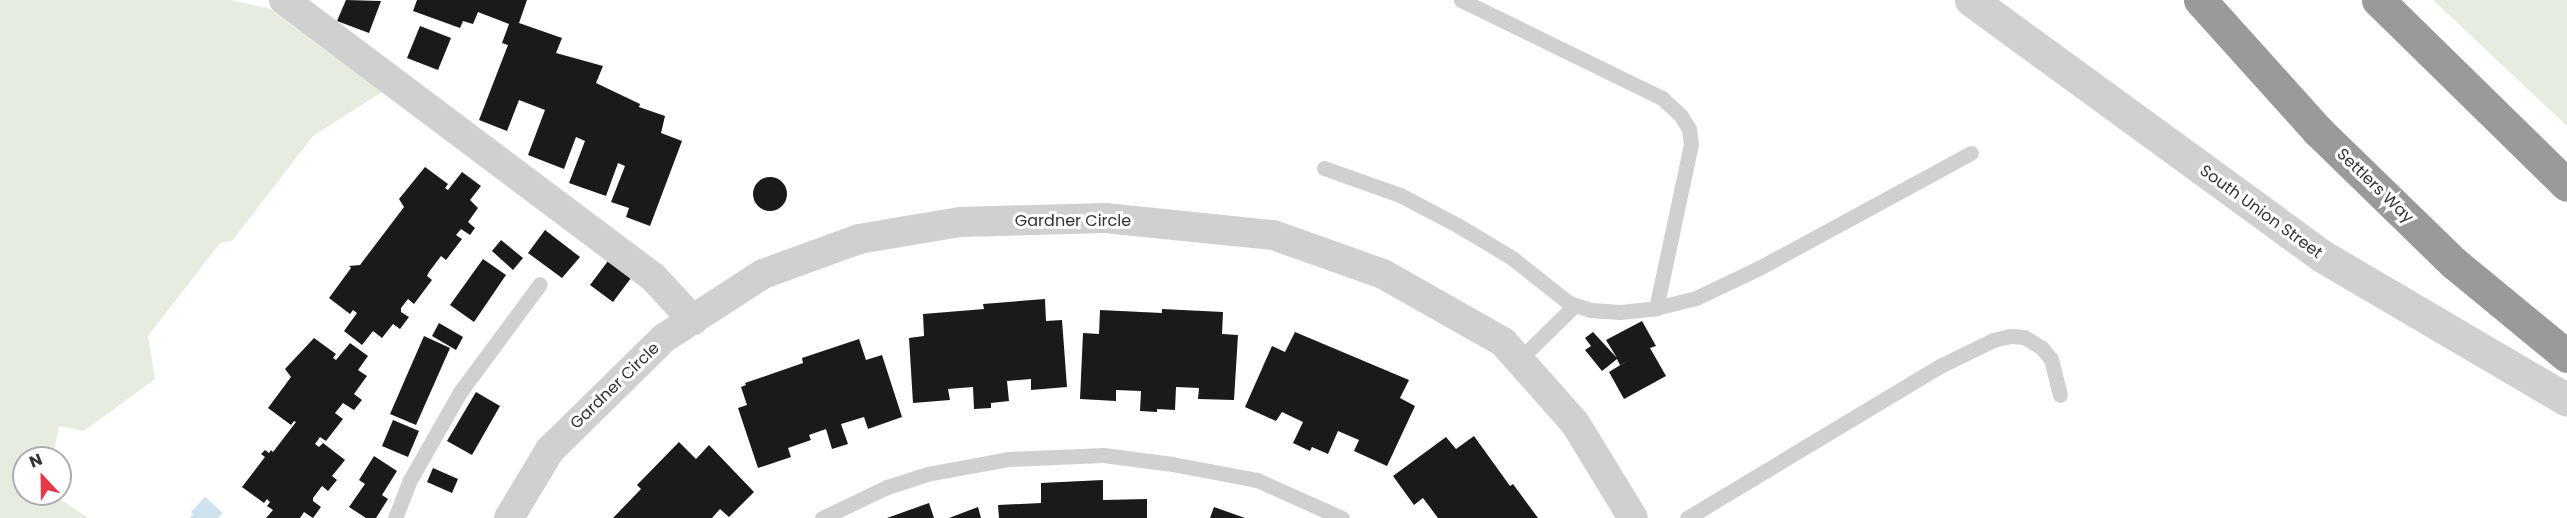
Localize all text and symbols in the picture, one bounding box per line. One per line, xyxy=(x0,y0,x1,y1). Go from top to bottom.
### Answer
street label: Settlers Way xyxy=(2333,145,2417,227)
street label: South Union Street xyxy=(2196,161,2326,263)
street label: Gardner Circle xyxy=(1015,211,1131,231)
street label: Gardner Circle xyxy=(567,339,663,433)
north arrow xyxy=(12,446,72,506)
text: N xyxy=(26,448,46,474)

